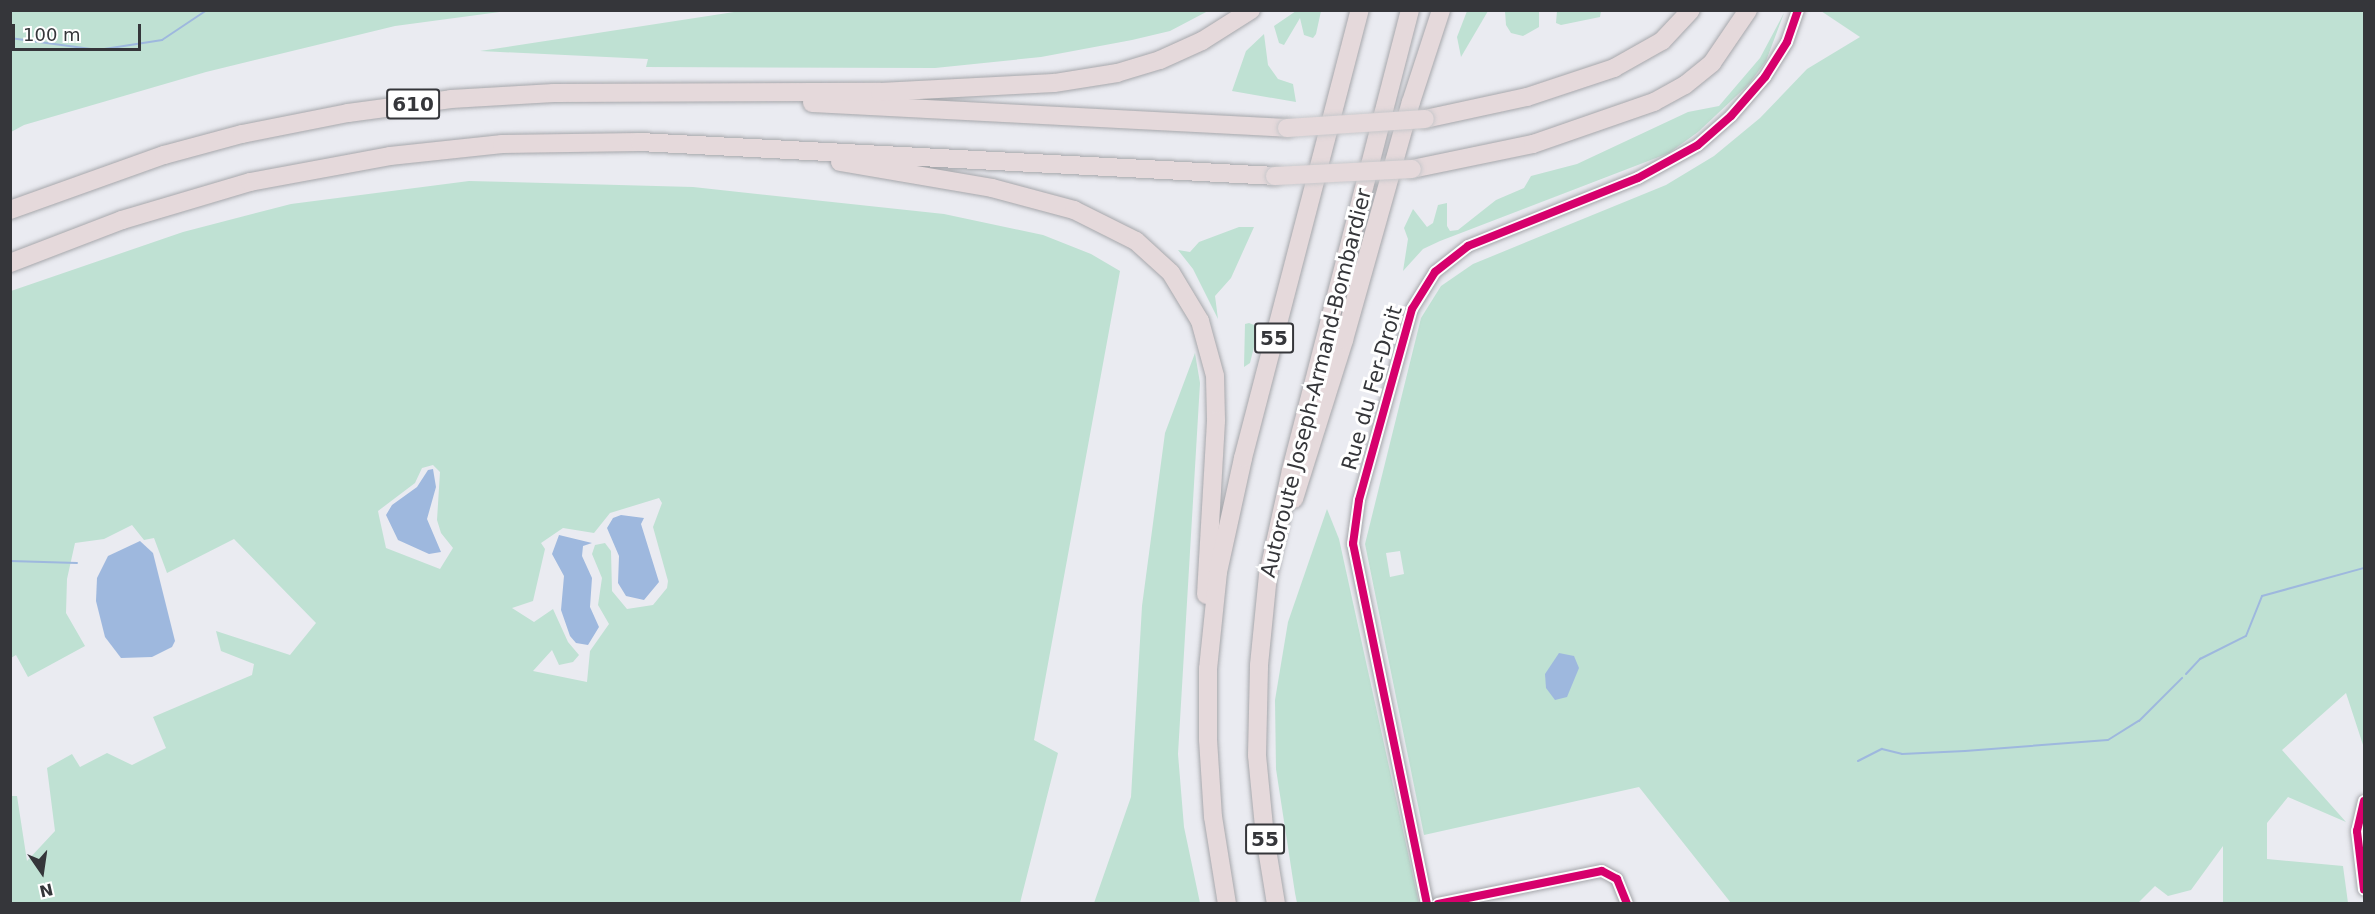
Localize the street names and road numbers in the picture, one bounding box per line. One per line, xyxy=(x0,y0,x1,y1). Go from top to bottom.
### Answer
road number: 610 xyxy=(386,87,440,121)
street label: Autoroute Joseph-Armand-Bombardier xyxy=(1255,186,1377,580)
street label: Rue du Fer-Droit xyxy=(1336,303,1408,473)
road number: 55 xyxy=(1253,321,1295,355)
road number: 55 xyxy=(1244,822,1286,856)

